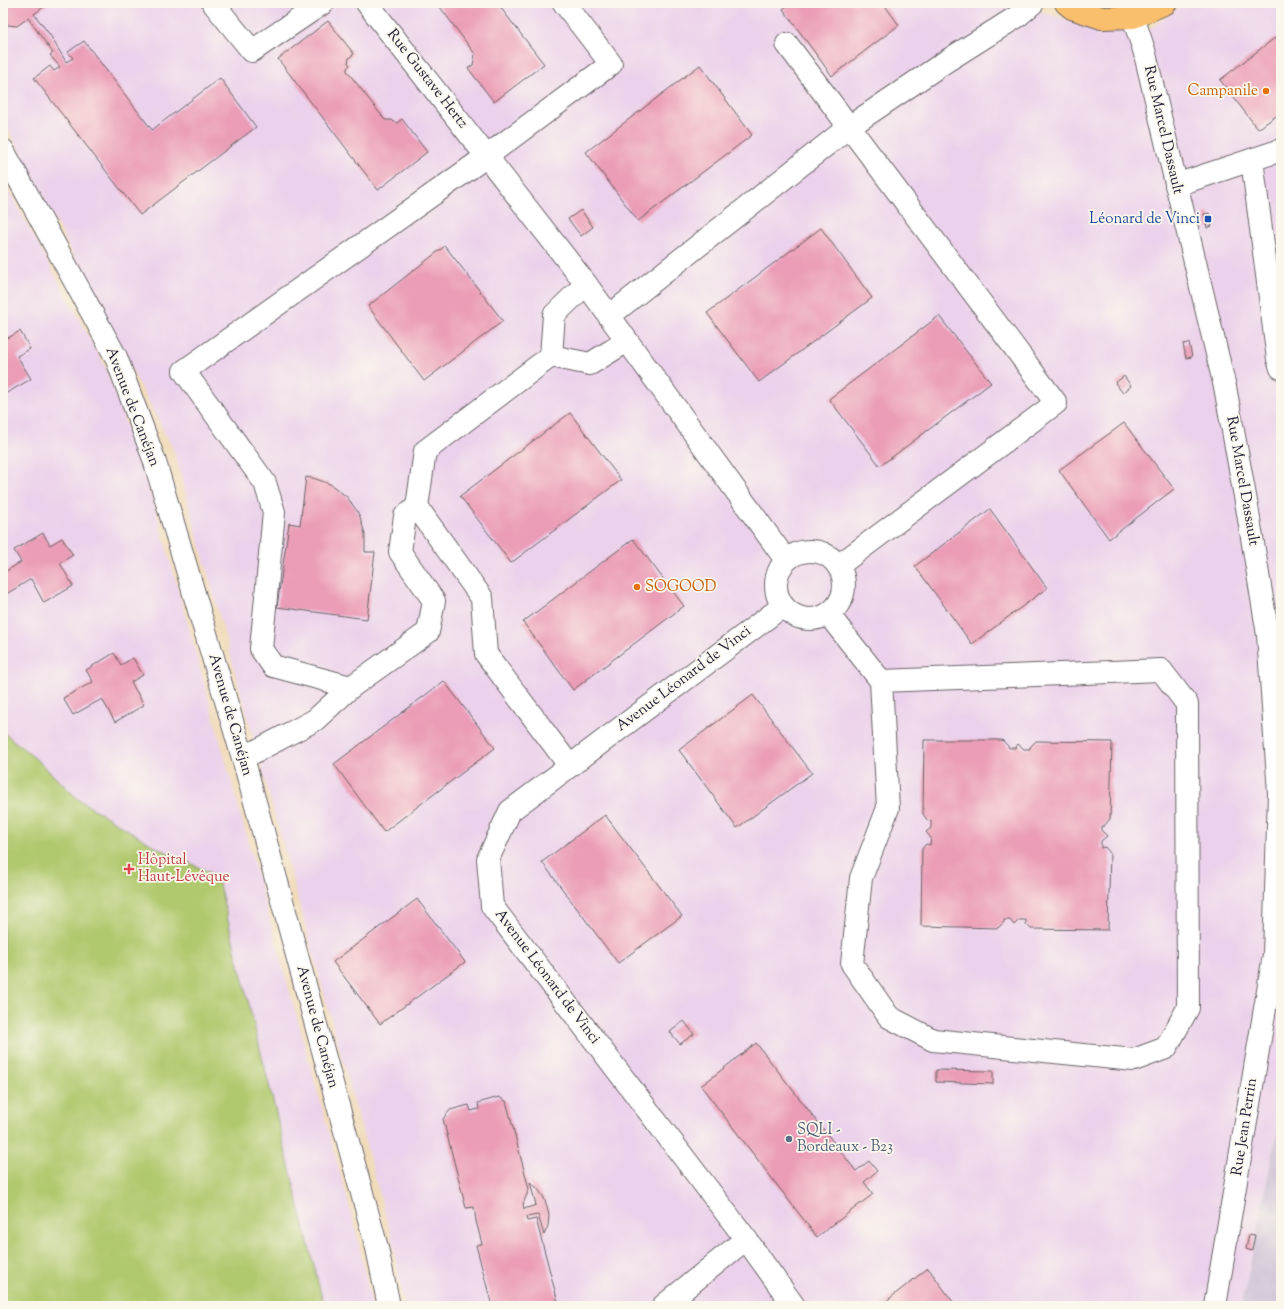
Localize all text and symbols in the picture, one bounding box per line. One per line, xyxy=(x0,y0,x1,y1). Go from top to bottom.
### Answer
street label: Rue Gustave Hertz xyxy=(382,25,473,133)
street label: Rue Marcel Dassault xyxy=(1138,64,1188,196)
place label: Campanile xyxy=(1188,81,1258,102)
marker: Campanile xyxy=(1261,86,1271,96)
place label: Léonard de Vinci xyxy=(1089,209,1200,230)
marker: Léonard de Vinci xyxy=(1203,214,1213,224)
street label: Avenue de Canéjan xyxy=(100,344,164,470)
street label: Rue Marcel Dassault xyxy=(1220,414,1264,548)
place label: SOGOOD xyxy=(645,577,717,598)
marker: SOGOOD xyxy=(632,582,642,592)
street label: Avenue Léonard de Vinci xyxy=(612,621,756,737)
street label: Avenue de Canéjan xyxy=(203,651,258,779)
place label: Hôpital Haut-Lévêque xyxy=(138,850,230,888)
marker: Hôpital Haut-Lévêque xyxy=(123,863,135,875)
street label: Avenue Léonard de Vinci xyxy=(489,905,605,1049)
street label: Avenue de Canéjan xyxy=(291,963,344,1091)
street label: Rue Jean Perrin xyxy=(1227,1077,1263,1177)
place label: SQLI - Bordeaux - B23 xyxy=(797,1120,893,1158)
marker: SQLI - Bordeaux - B23 xyxy=(784,1134,794,1144)

